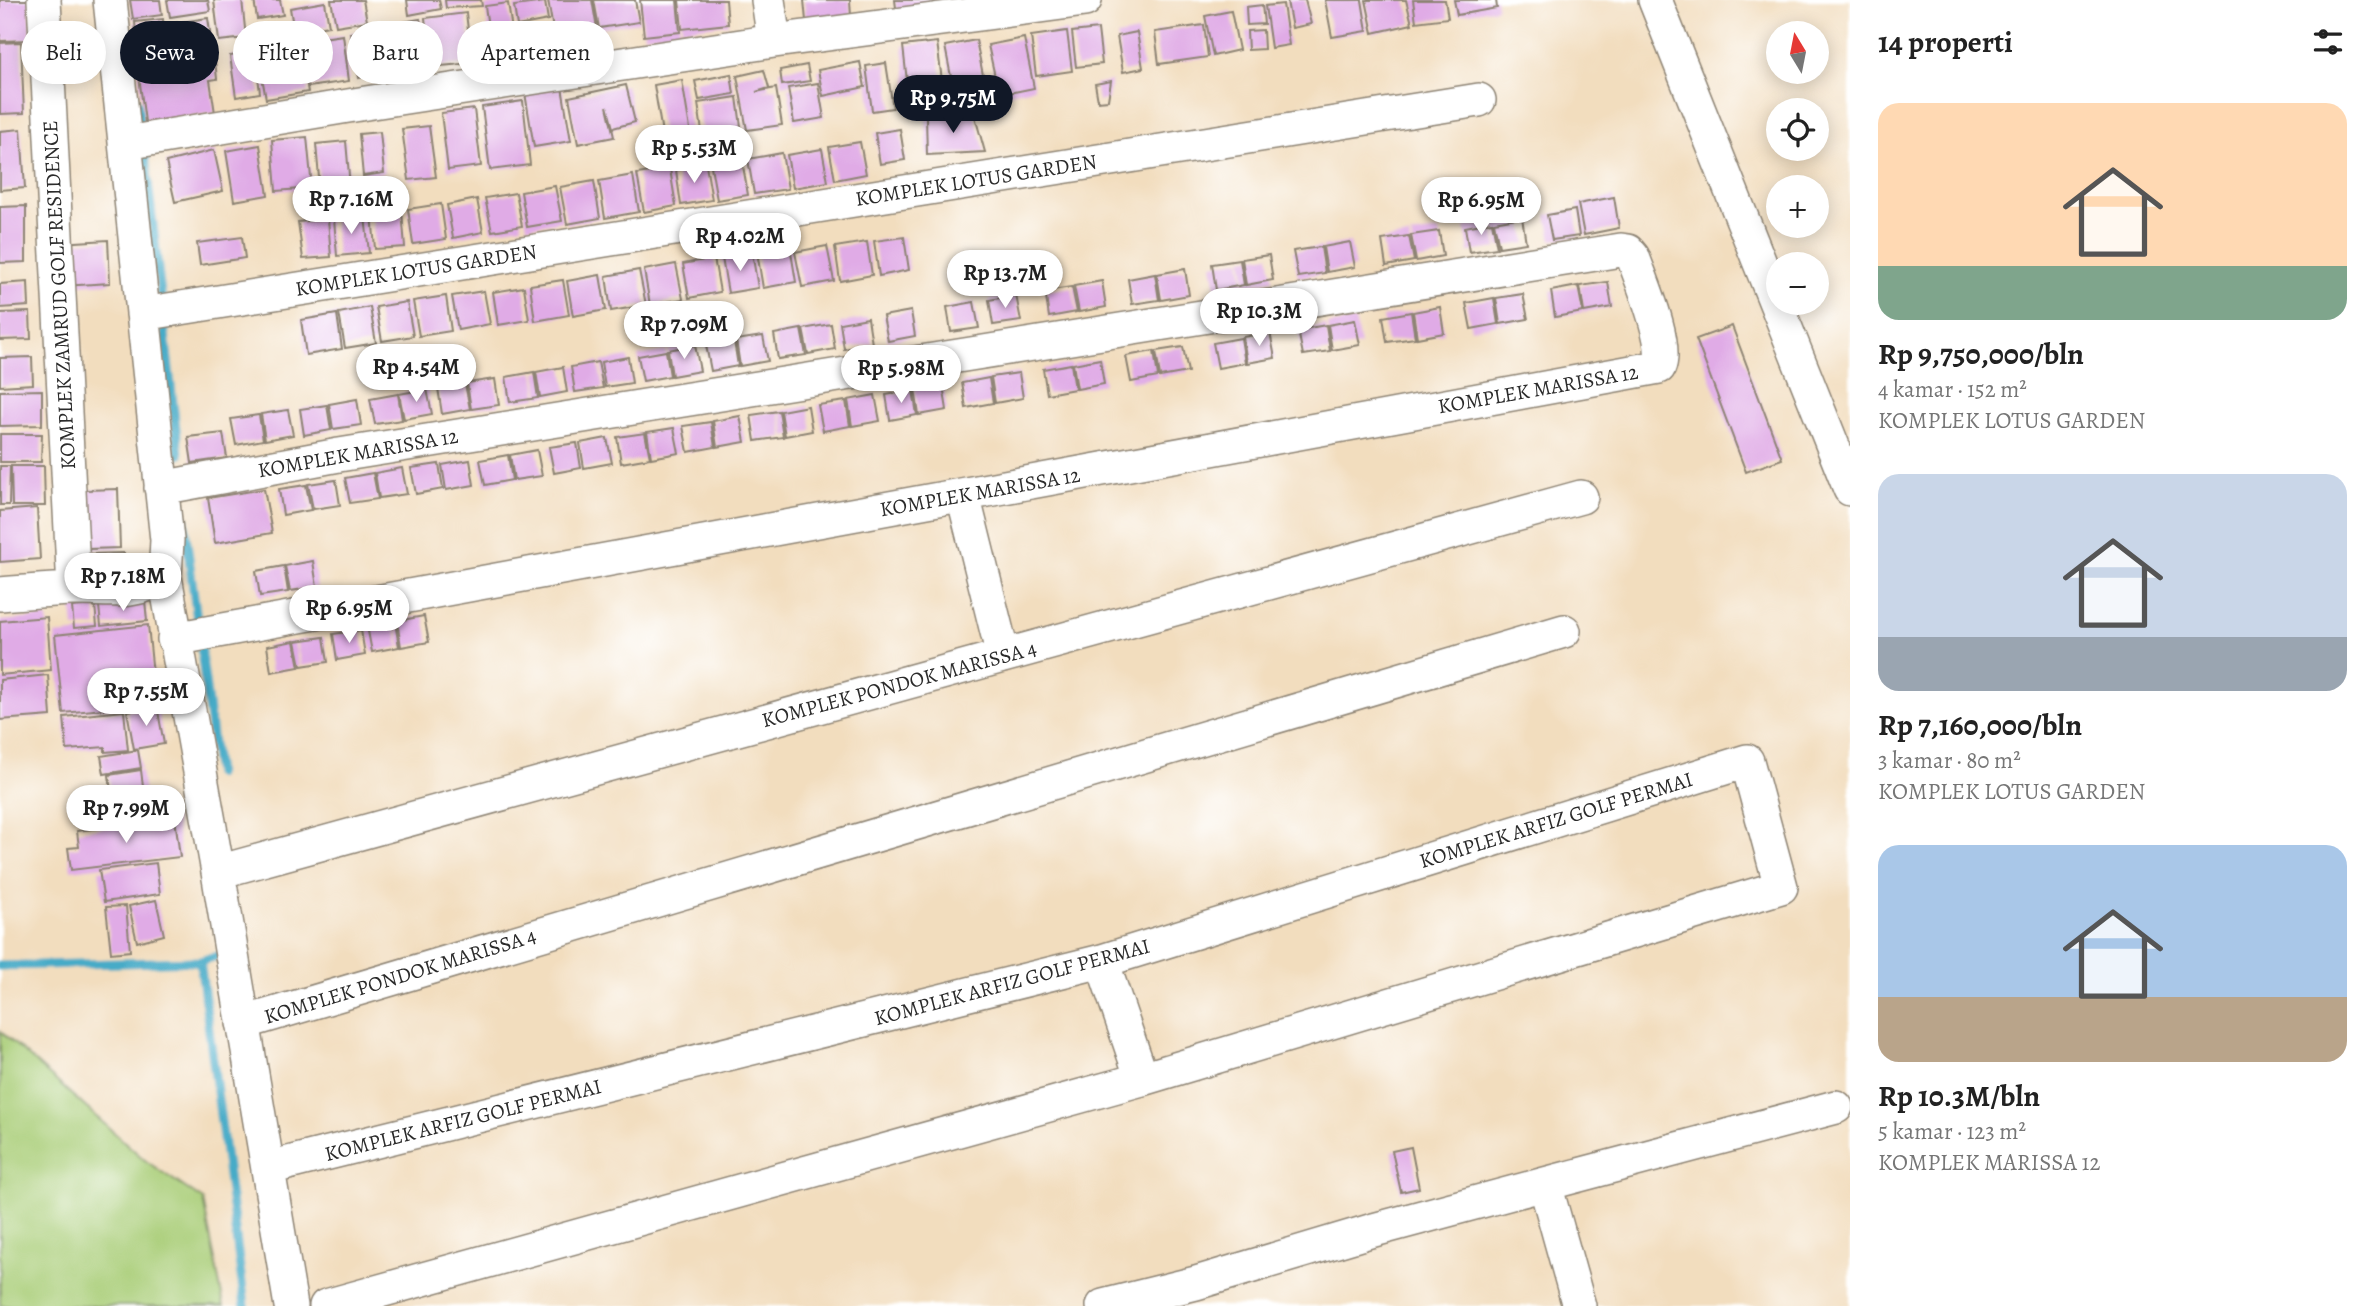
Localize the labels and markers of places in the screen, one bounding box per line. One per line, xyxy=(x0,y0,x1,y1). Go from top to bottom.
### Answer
pin: Rp 9.75M xyxy=(881,76,1025,135)
pin: Rp 5.53M xyxy=(622,125,766,185)
pin: Rp 7.16M xyxy=(279,176,423,236)
pin: Rp 6.95M xyxy=(1409,177,1553,237)
pin: Rp 4.02M xyxy=(668,214,812,273)
pin: Rp 13.7M xyxy=(933,250,1077,310)
pin: Rp 10.3M xyxy=(1187,288,1331,348)
pin: Rp 7.09M xyxy=(612,302,756,361)
pin: Rp 4.54M xyxy=(344,344,488,404)
pin: Rp 5.98M xyxy=(829,346,973,405)
pin: Rp 7.18M xyxy=(51,554,195,613)
pin: Rp 6.95M xyxy=(277,586,421,645)
pin: Rp 7.55M xyxy=(74,668,218,728)
pin: Rp 7.99M xyxy=(54,786,198,845)

